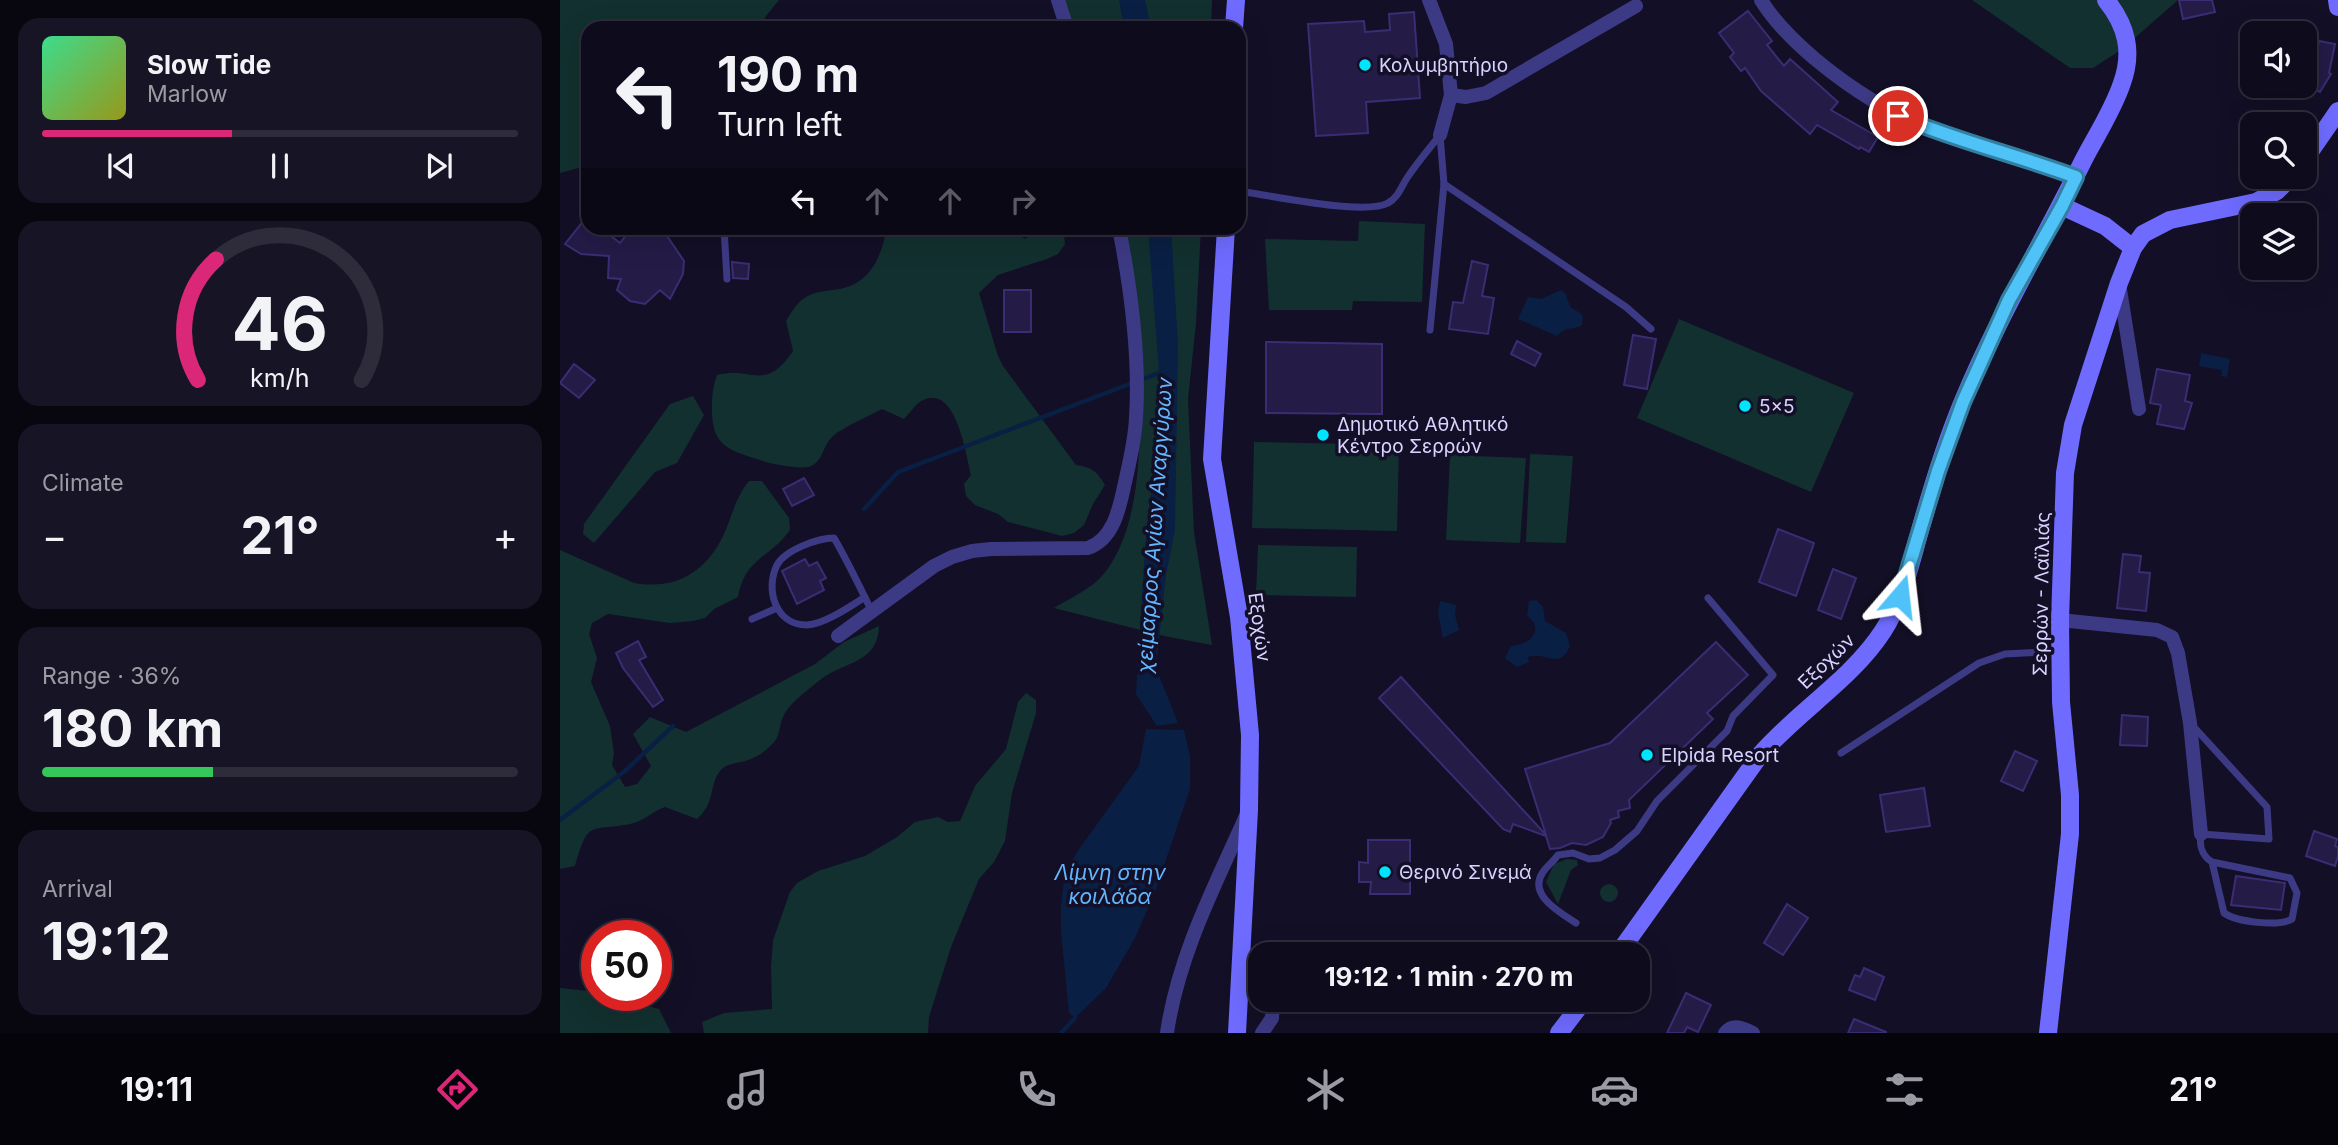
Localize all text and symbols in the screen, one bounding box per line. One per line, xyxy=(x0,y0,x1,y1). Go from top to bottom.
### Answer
map controls xyxy=(2240,21,2317,280)
button: sound xyxy=(2240,21,2317,98)
text: 190 m xyxy=(717,45,859,104)
text: Slow Tide xyxy=(147,49,271,80)
icon: left xyxy=(602,49,693,140)
place label: Κολυμβητήριο xyxy=(1379,54,1508,77)
marker: Κολυμβητήριο xyxy=(1357,57,1373,73)
text: Marlow xyxy=(147,80,227,108)
pin xyxy=(1868,86,1928,146)
icon: arrive xyxy=(1879,97,1917,135)
text: Turn left xyxy=(717,105,842,144)
button: search xyxy=(2240,112,2317,189)
icon: previous xyxy=(102,147,140,185)
icon: pause xyxy=(261,147,299,185)
icon: next xyxy=(420,147,458,185)
icon: left xyxy=(785,182,823,220)
icon: ahead xyxy=(858,182,896,220)
icon: ahead xyxy=(931,182,969,220)
icon: right xyxy=(1004,182,1042,220)
button: layers xyxy=(2240,203,2317,280)
text: 46 xyxy=(232,279,328,368)
text: km/h xyxy=(250,362,310,392)
water label: χείμαρρος Αγίων Αναργύρων xyxy=(1132,376,1177,674)
place label: 5x5 xyxy=(1759,395,1795,418)
marker: 5x5 xyxy=(1737,398,1753,414)
place label: Δημοτικό Αθλητικό Κέντρο Σερρών xyxy=(1337,413,1508,458)
marker: Δημοτικό Αθλητικό Κέντρο Σερρών xyxy=(1315,427,1331,443)
text: Climate xyxy=(42,469,124,497)
text: 21° xyxy=(240,504,320,567)
street label: Σερρών - Λαϊλιάς xyxy=(2029,512,2054,676)
text: − xyxy=(42,513,67,559)
text: + xyxy=(493,513,518,559)
position arrow xyxy=(1863,559,1937,633)
street label: Εξοχών xyxy=(1243,591,1276,663)
street label: Εξοχών xyxy=(1793,629,1859,694)
text: Range · 36% xyxy=(42,662,181,690)
text: 180 km xyxy=(42,697,223,760)
place label: Elpida Resort xyxy=(1661,744,1779,767)
marker: Elpida Resort xyxy=(1639,747,1655,763)
water label: Λίμνη στην κοιλάδα xyxy=(1053,860,1166,909)
place label: Θερινό Σινεμά xyxy=(1399,861,1532,884)
marker: Θερινό Σινεμά xyxy=(1377,864,1393,880)
text: Arrival xyxy=(42,875,113,903)
text: 19:12 xyxy=(42,910,171,973)
speed limit sign: 50 xyxy=(581,920,672,1011)
text: 19:12 · 1 min · 270 m xyxy=(1324,961,1574,992)
icon: directions xyxy=(433,1065,482,1114)
icon: music xyxy=(723,1065,772,1114)
icon: phone xyxy=(1012,1065,1061,1114)
icon: climate xyxy=(1301,1065,1350,1114)
icon: car xyxy=(1590,1065,1639,1114)
icon: filters xyxy=(1880,1065,1929,1114)
text: 19:11 xyxy=(120,1070,193,1109)
text: 21° xyxy=(2169,1070,2218,1109)

